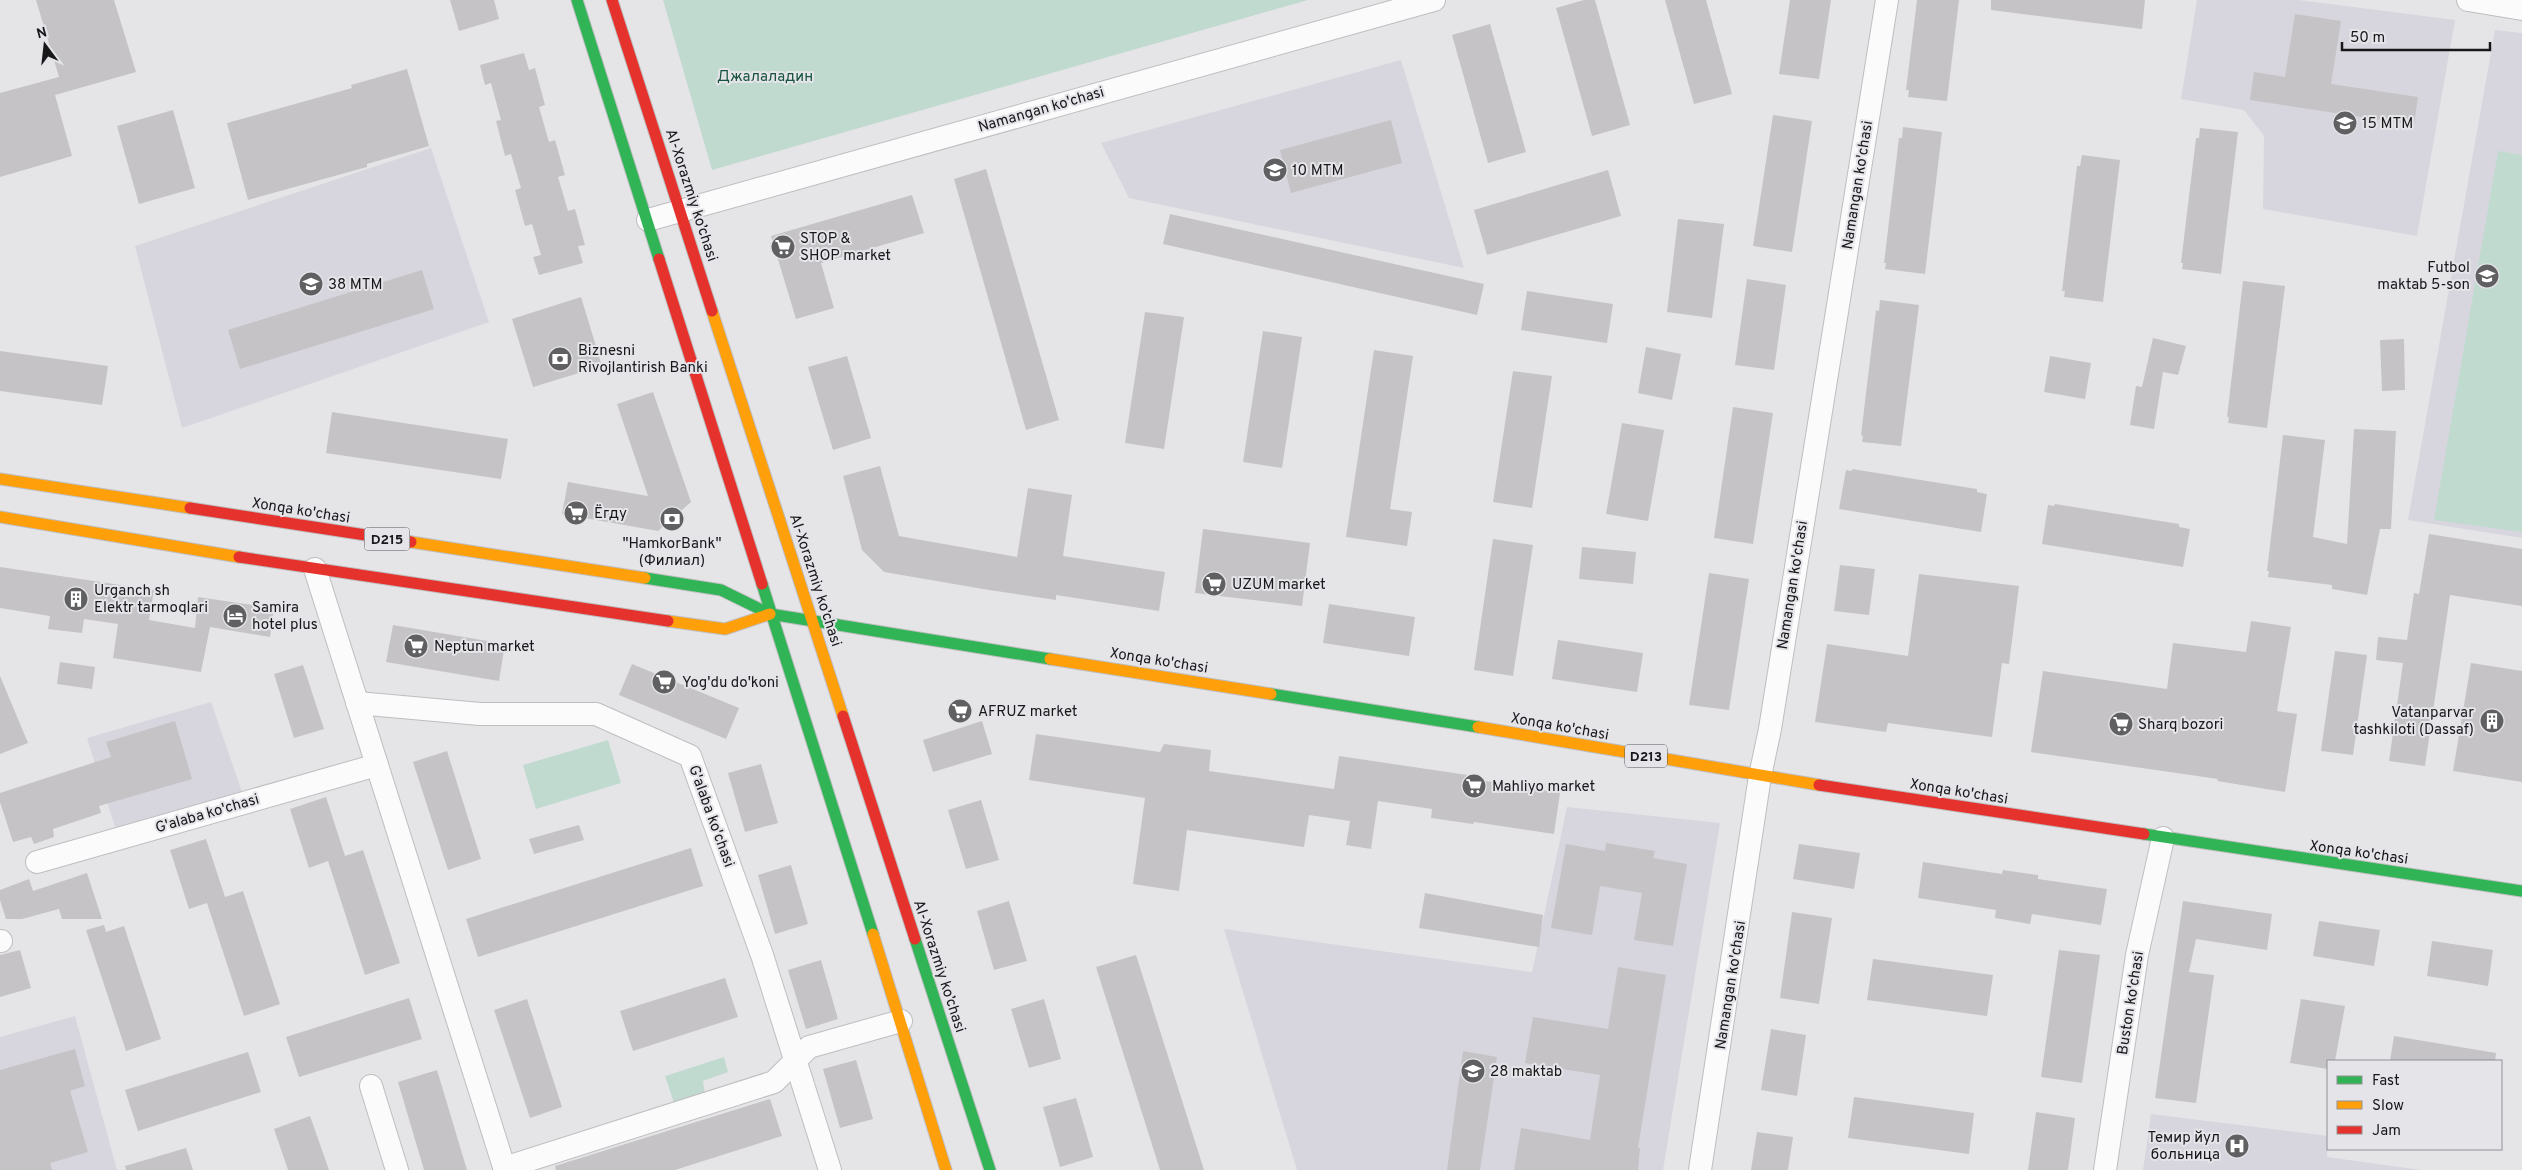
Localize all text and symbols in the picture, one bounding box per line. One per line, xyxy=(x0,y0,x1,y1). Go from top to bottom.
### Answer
north arrow xyxy=(20,20,70,70)
scale bar xyxy=(2342,20,2490,52)
text: N xyxy=(35,24,49,43)
text: 50 m xyxy=(2350,29,2385,48)
park label: Джалаладин xyxy=(717,68,813,87)
street label: Namangan ko'chasi xyxy=(976,83,1107,138)
school or university icon: 15 MTM xyxy=(2332,110,2358,136)
place label: 15 MTM xyxy=(2362,115,2413,134)
street label: Namangan ko'chasi xyxy=(1839,119,1878,251)
street label: Al-Xorazmiy ko’chasi xyxy=(660,127,721,264)
school or university icon: 10 MTM xyxy=(1262,157,1288,183)
place label: 10 MTM xyxy=(1292,162,1344,181)
place label: STOP & SHOP market xyxy=(800,230,891,266)
supermarket icon: STOP & SHOP market xyxy=(770,234,796,260)
place label: Futbol maktab 5-son xyxy=(2377,259,2470,295)
school or university icon: Futbol maktab 5-son xyxy=(2474,263,2500,289)
school or university icon: 38 MTM xyxy=(298,271,324,297)
place label: 38 MTM xyxy=(328,276,382,295)
place label: Biznesni Rivojlantirish Banki xyxy=(578,342,708,378)
bank icon: Biznesni Rivojlantirish Banki xyxy=(547,346,573,372)
street label: Xonqa ko'chasi xyxy=(250,494,351,529)
supermarket icon: Ёгду xyxy=(563,500,589,526)
place label: Ёгду xyxy=(594,504,627,524)
bank icon: "HamkorBank" (Филиал) xyxy=(659,506,685,532)
street label: Al-Xorazmiy ko’chasi xyxy=(784,512,845,649)
street label: Namangan ko'chasi xyxy=(1774,519,1813,651)
road number: D215 xyxy=(364,528,410,550)
place label: "HamkorBank" (Филиал) xyxy=(622,535,722,571)
supermarket icon: UZUM market xyxy=(1201,571,1227,597)
place label: UZUM market xyxy=(1232,576,1326,595)
place label: Urganch sh Elektr tarmoqlari xyxy=(94,582,208,618)
building icon: Urganch sh Elektr tarmoqlari xyxy=(63,586,89,612)
place label: Samira hotel plus xyxy=(252,599,318,635)
hotel icon: Samira hotel plus xyxy=(222,603,248,629)
supermarket icon: Neptun market xyxy=(403,633,429,659)
place label: Neptun market xyxy=(434,638,535,657)
street label: Xonqa ko'chasi xyxy=(1108,644,1209,679)
supermarket icon: Yog'du do'koni xyxy=(651,669,677,695)
place label: Yog'du do'koni xyxy=(682,674,779,693)
supermarket icon: AFRUZ market xyxy=(947,698,973,724)
place label: AFRUZ market xyxy=(978,703,1077,722)
place label: Vatanparvar tashkiloti (Dassaf) xyxy=(2353,704,2474,740)
building icon: Vatanparvar tashkiloti (Dassaf) xyxy=(2479,708,2505,734)
street label: Xonqa ko'chasi xyxy=(1509,709,1610,745)
supermarket icon: Sharq bozori xyxy=(2108,711,2134,737)
place label: Sharq bozori xyxy=(2138,716,2223,735)
road number: D213 xyxy=(1625,744,1667,768)
street label: G'alaba ko'chasi xyxy=(683,763,738,870)
supermarket icon: Mahliyo market xyxy=(1461,773,1487,799)
street label: Xonqa ko'chasi xyxy=(1908,775,2009,810)
place label: Mahliyo market xyxy=(1492,778,1595,797)
street label: G'alaba ko'chasi xyxy=(153,791,262,838)
street label: Xonqa ko'chasi xyxy=(2308,837,2409,870)
street label: Al-Xorazmiy ko’chasi xyxy=(908,898,969,1035)
street label: Namangan ko'chasi xyxy=(1712,919,1751,1051)
street label: Buston ko'chasi xyxy=(2114,950,2149,1056)
school or university icon: 28 maktab xyxy=(1460,1058,1486,1084)
legend xyxy=(2327,1060,2502,1150)
place label: 28 maktab xyxy=(1490,1063,1562,1082)
text: Fast xyxy=(2372,1072,2400,1091)
text: Slow xyxy=(2372,1097,2404,1116)
text: Jam xyxy=(2372,1122,2401,1141)
place label: Темир йул больница xyxy=(2148,1129,2220,1165)
hospital icon: Темир йул больница xyxy=(2224,1133,2250,1159)

